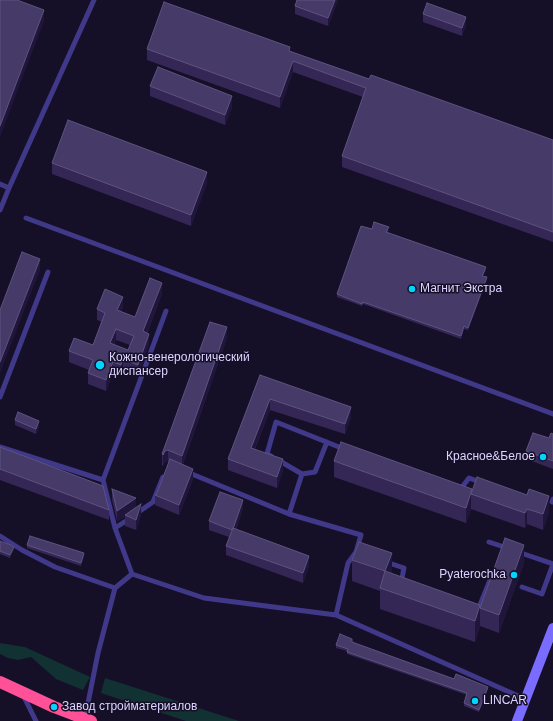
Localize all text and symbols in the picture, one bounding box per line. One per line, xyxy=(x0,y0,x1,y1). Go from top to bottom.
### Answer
place label: Магнит Экстра xyxy=(420,282,502,296)
marker: Магнит Экстра xyxy=(407,284,417,294)
place label: Кожно-венерологический диспансер xyxy=(109,351,250,379)
marker: Кожно-венерологический диспансер xyxy=(94,359,106,371)
place label: Красное&Белое xyxy=(446,450,535,464)
marker: Красное&Белое xyxy=(538,452,548,462)
place label: Pyaterochka xyxy=(439,568,506,582)
marker: Pyaterochka xyxy=(509,570,519,580)
place label: LINCAR xyxy=(483,694,527,708)
marker: LINCAR xyxy=(470,696,480,706)
place label: Завод стройматериалов xyxy=(62,700,197,714)
marker: Завод стройматериалов xyxy=(49,702,59,712)

